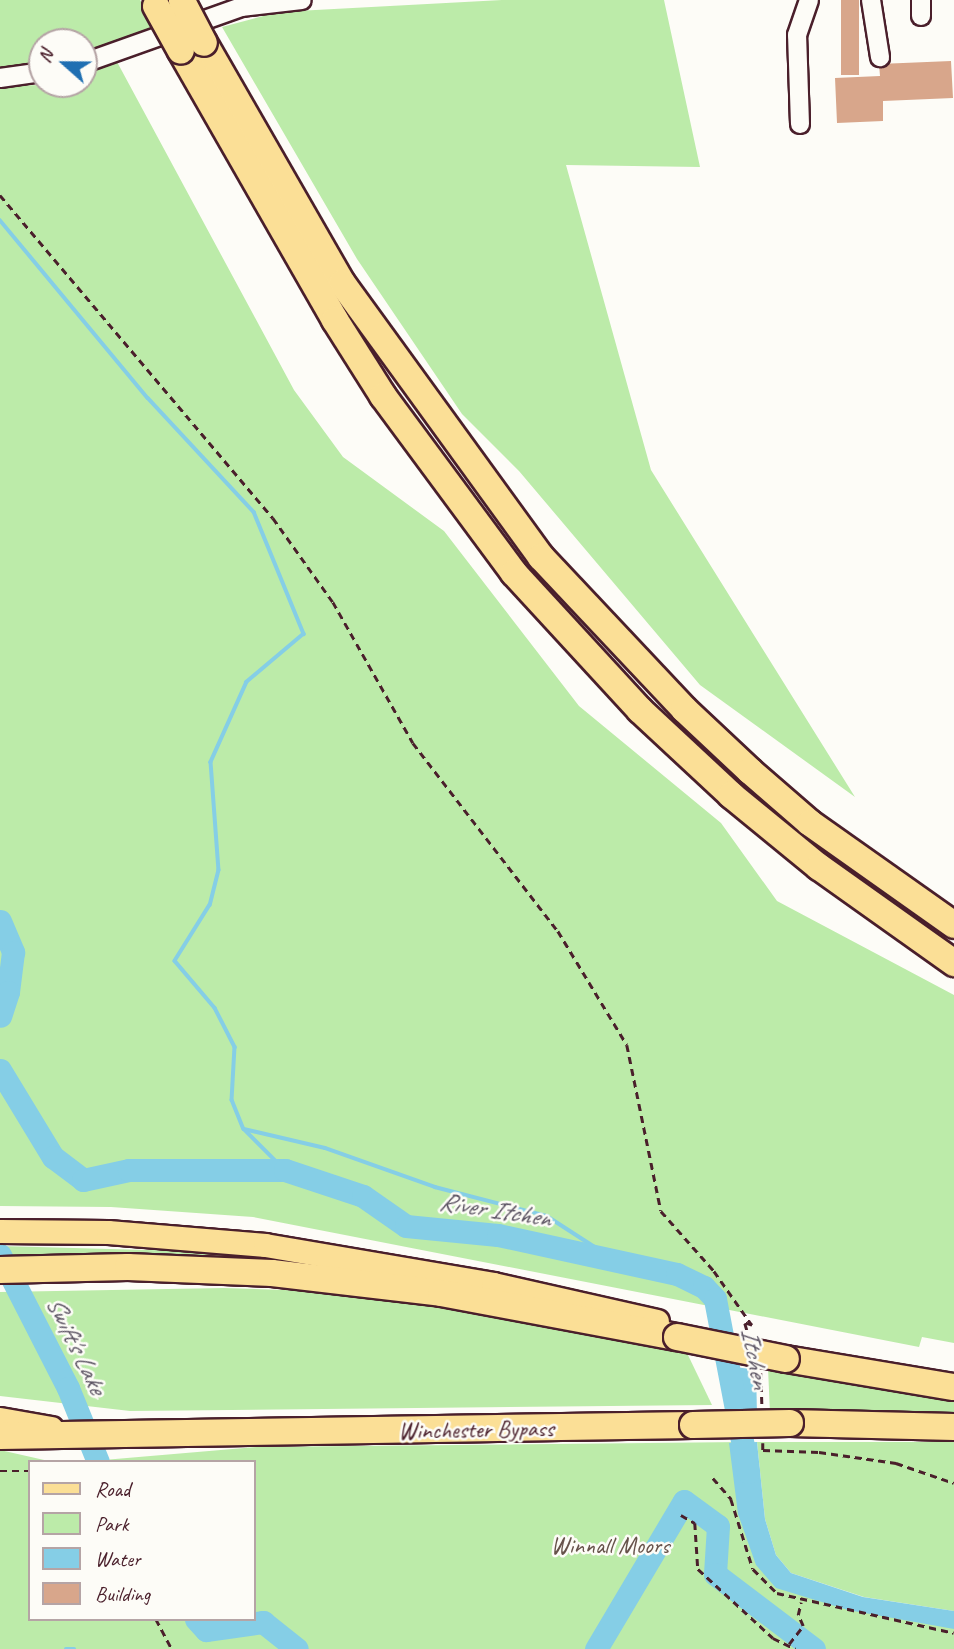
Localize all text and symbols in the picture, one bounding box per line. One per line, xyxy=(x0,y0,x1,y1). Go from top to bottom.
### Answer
north arrow xyxy=(28,28,98,98)
text: N xyxy=(32,46,59,66)
water label: River Itchen xyxy=(437,1186,553,1234)
water label: Swift's Lake xyxy=(39,1291,113,1399)
water label: Itchen xyxy=(734,1325,776,1391)
street label: Winchester Bypass xyxy=(398,1414,554,1446)
legend xyxy=(28,1460,256,1621)
text: Road xyxy=(95,1476,130,1502)
text: Park xyxy=(95,1511,128,1537)
park label: Winnall Moors xyxy=(551,1532,669,1560)
text: Water xyxy=(95,1546,141,1572)
text: Building xyxy=(95,1581,150,1607)

